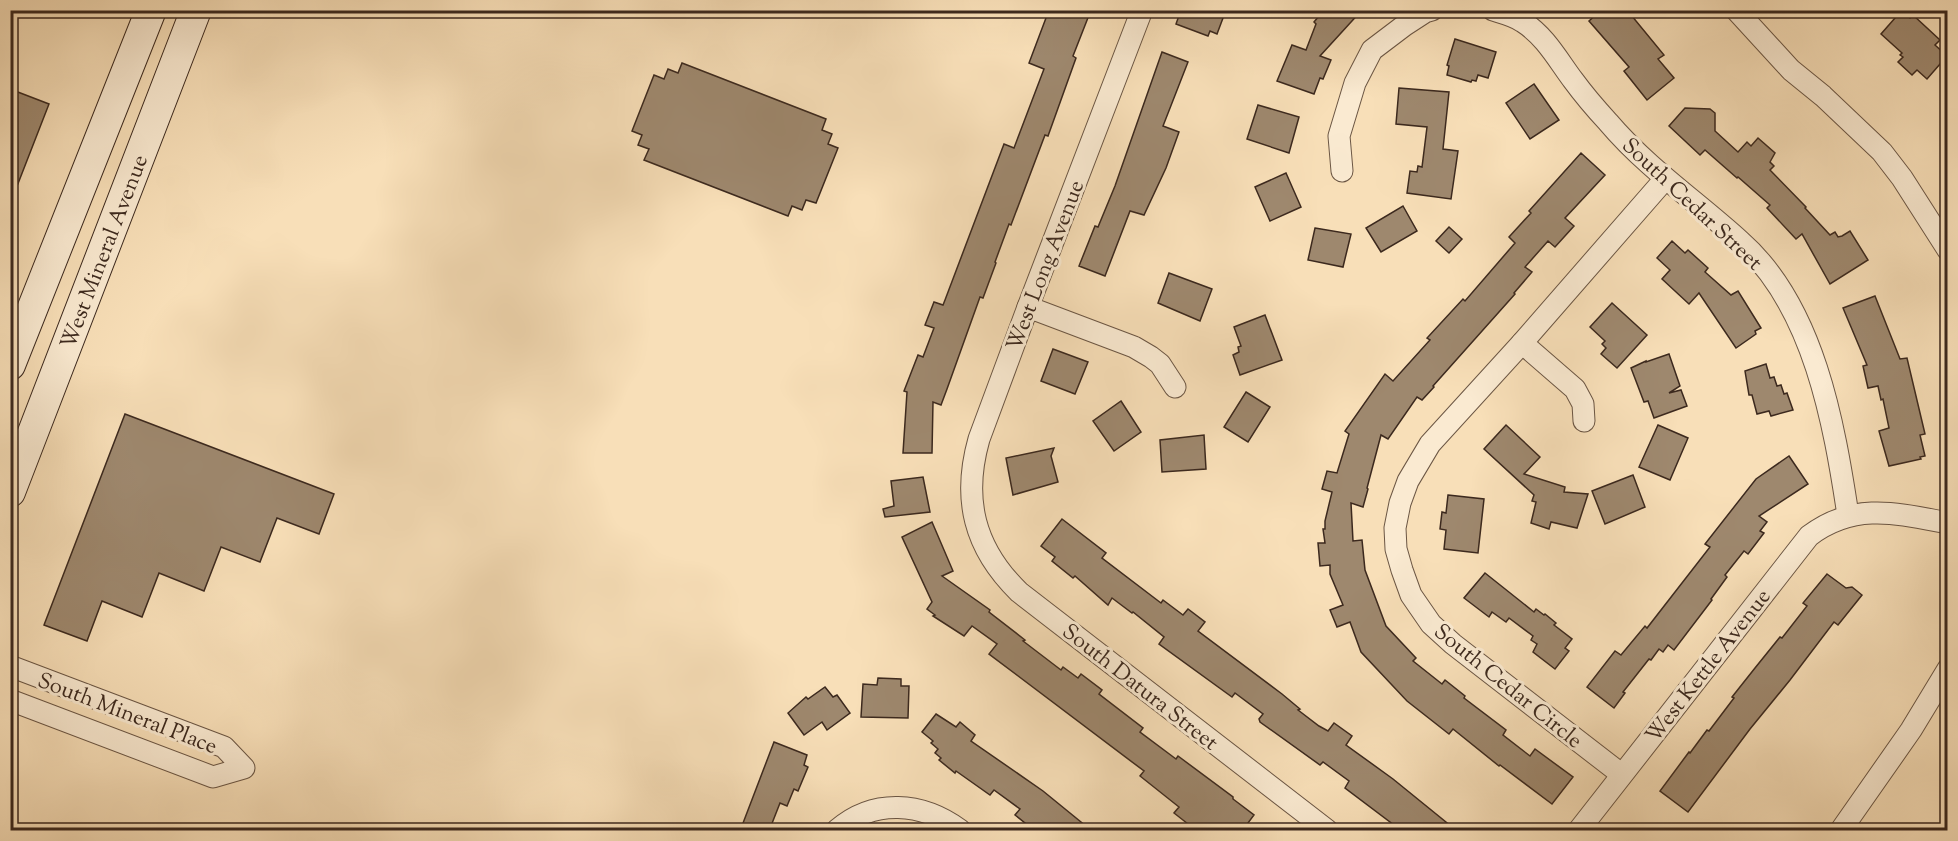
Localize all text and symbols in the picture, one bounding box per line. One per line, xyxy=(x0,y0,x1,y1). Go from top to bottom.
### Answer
street label: South Cedar Street xyxy=(1613,131,1769,279)
street label: West Mineral Avenue xyxy=(54,151,158,354)
street label: West Long Avenue xyxy=(1000,176,1094,356)
street label: West Kettle Avenue xyxy=(1639,583,1780,751)
street label: South Datura Street xyxy=(1054,617,1224,760)
street label: South Cedar Circle xyxy=(1426,617,1588,757)
street label: South Mineral Place xyxy=(32,666,221,764)

